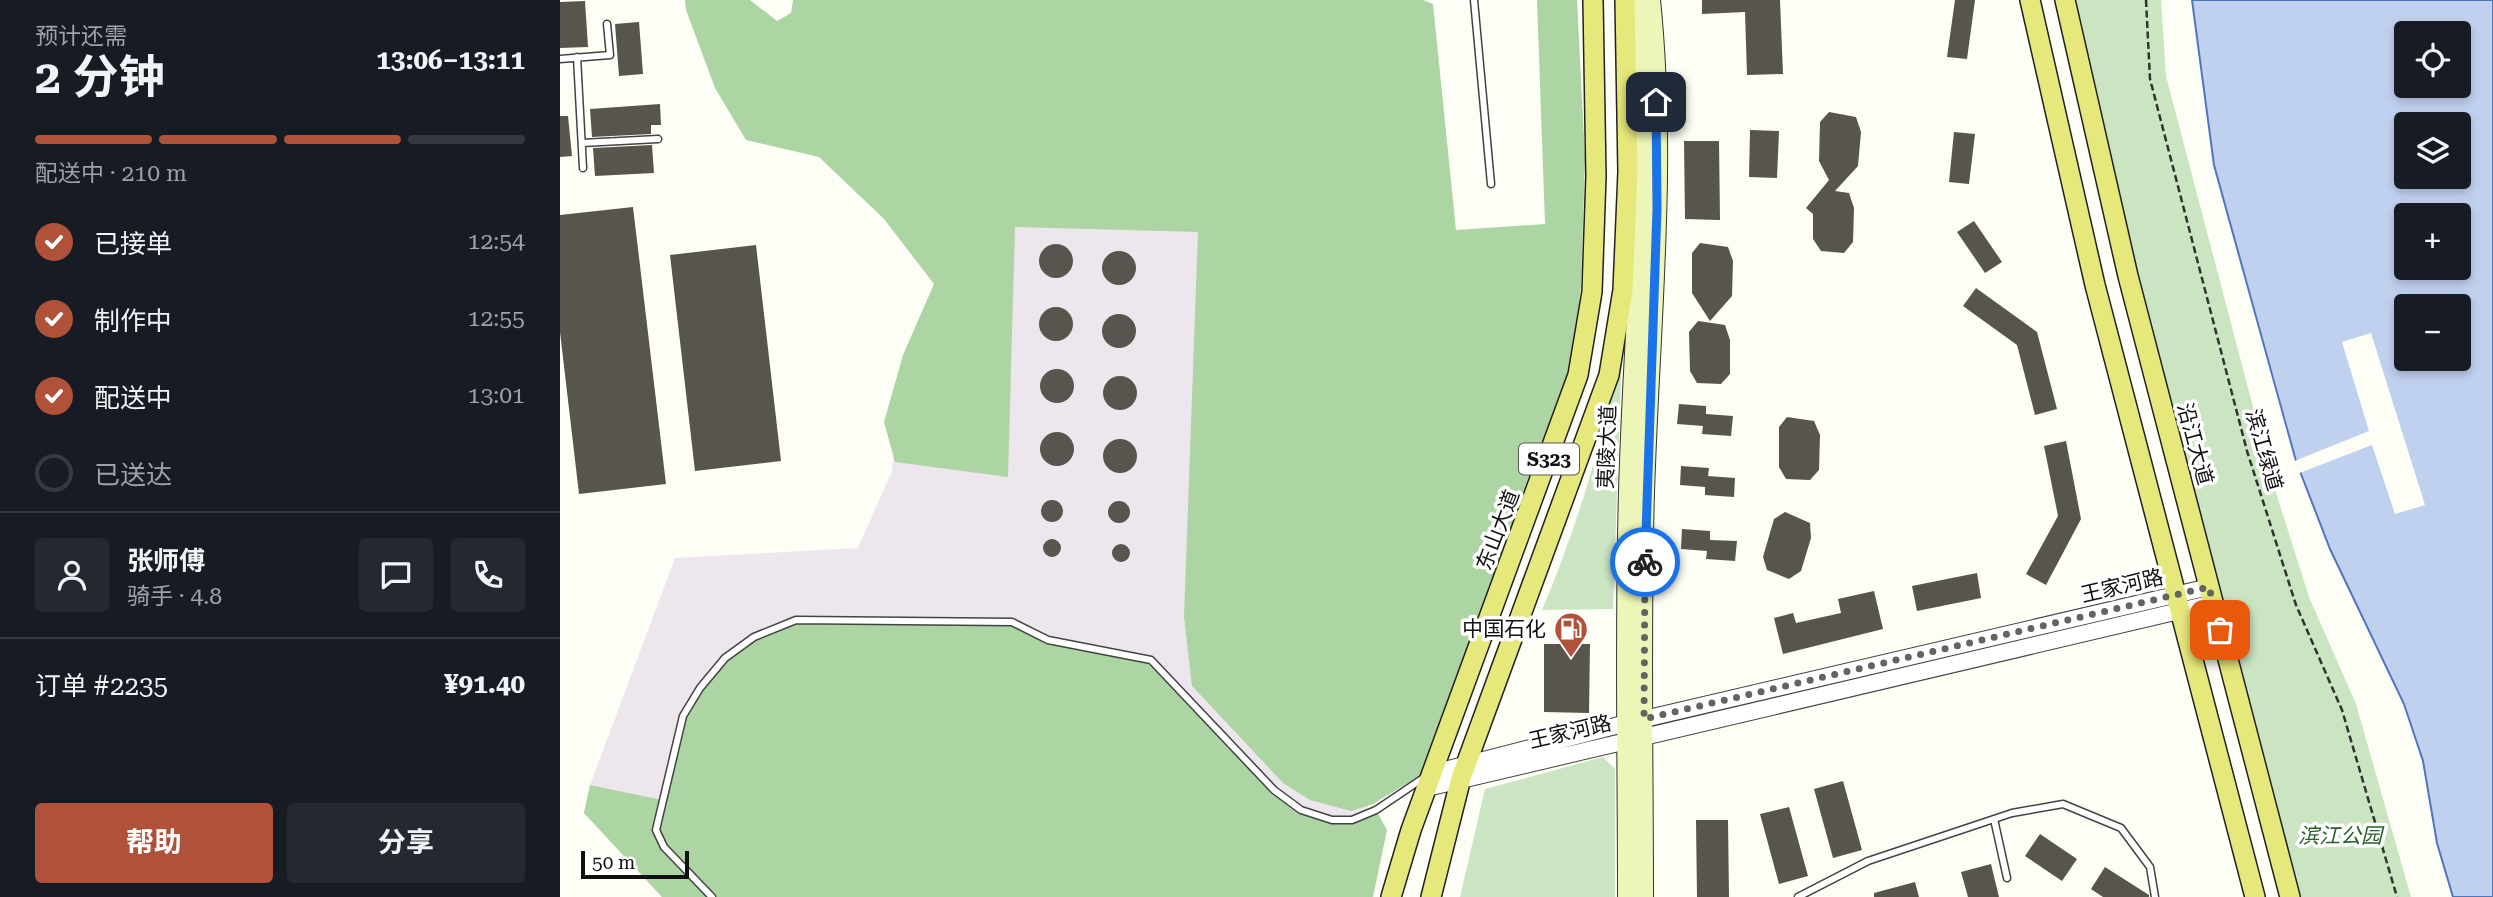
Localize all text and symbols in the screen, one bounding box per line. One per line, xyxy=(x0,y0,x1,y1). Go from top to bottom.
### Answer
map controls xyxy=(2394,21,2471,371)
button: locate xyxy=(2394,21,2471,98)
text: 预计还需 xyxy=(35,23,127,50)
text: 13:06–13:11 xyxy=(376,45,525,75)
text: 2 分钟 xyxy=(35,50,164,104)
pin xyxy=(1626,72,1686,132)
icon: home xyxy=(1637,83,1675,121)
button: layers xyxy=(2394,112,2471,189)
text: 配送中 · 210 m xyxy=(35,160,187,187)
button: + xyxy=(2394,203,2471,280)
icon: check xyxy=(35,223,73,261)
text: 12:54 xyxy=(468,228,525,255)
text: 已接单 xyxy=(94,229,172,259)
button: − xyxy=(2394,294,2471,371)
icon: check xyxy=(35,300,73,338)
text: 12:55 xyxy=(468,305,525,332)
text: 制作中 xyxy=(94,306,172,336)
icon: check xyxy=(35,377,73,415)
text: 13:01 xyxy=(468,382,525,409)
text: 配送中 xyxy=(94,383,172,413)
street label: 沿江大道 xyxy=(2173,400,2217,488)
street label: 夷陵大道 xyxy=(1594,405,1620,489)
street label: 滨江绿道 xyxy=(2241,406,2287,494)
road number: S323 xyxy=(1519,444,1579,474)
text: 已送达 xyxy=(94,460,172,490)
street label: 东山大道 xyxy=(1472,486,1524,574)
courier xyxy=(1610,527,1680,597)
button: person xyxy=(35,538,109,612)
button: chat xyxy=(359,538,433,612)
button: phone xyxy=(451,538,525,612)
icon: bike xyxy=(1626,543,1664,581)
text: 张师傅 xyxy=(127,546,205,576)
street label: 王家河路 xyxy=(2078,565,2166,607)
text: 骑手 · 4.8 xyxy=(127,583,222,610)
pin xyxy=(2190,600,2250,660)
fuel station icon: 中国石化 xyxy=(1552,610,1590,659)
icon: bag xyxy=(2201,611,2239,649)
place label: 中国石化 xyxy=(1462,617,1546,641)
text: ¥91.40 xyxy=(444,669,525,699)
text: 订单 #2235 xyxy=(35,671,168,701)
street label: 王家河路 xyxy=(1526,711,1614,753)
button: 帮助 xyxy=(35,803,273,883)
button: 分享 xyxy=(287,803,525,883)
park label: 滨江公园 xyxy=(2298,824,2385,848)
scale bar xyxy=(581,848,690,880)
text: 50 m xyxy=(592,851,635,874)

